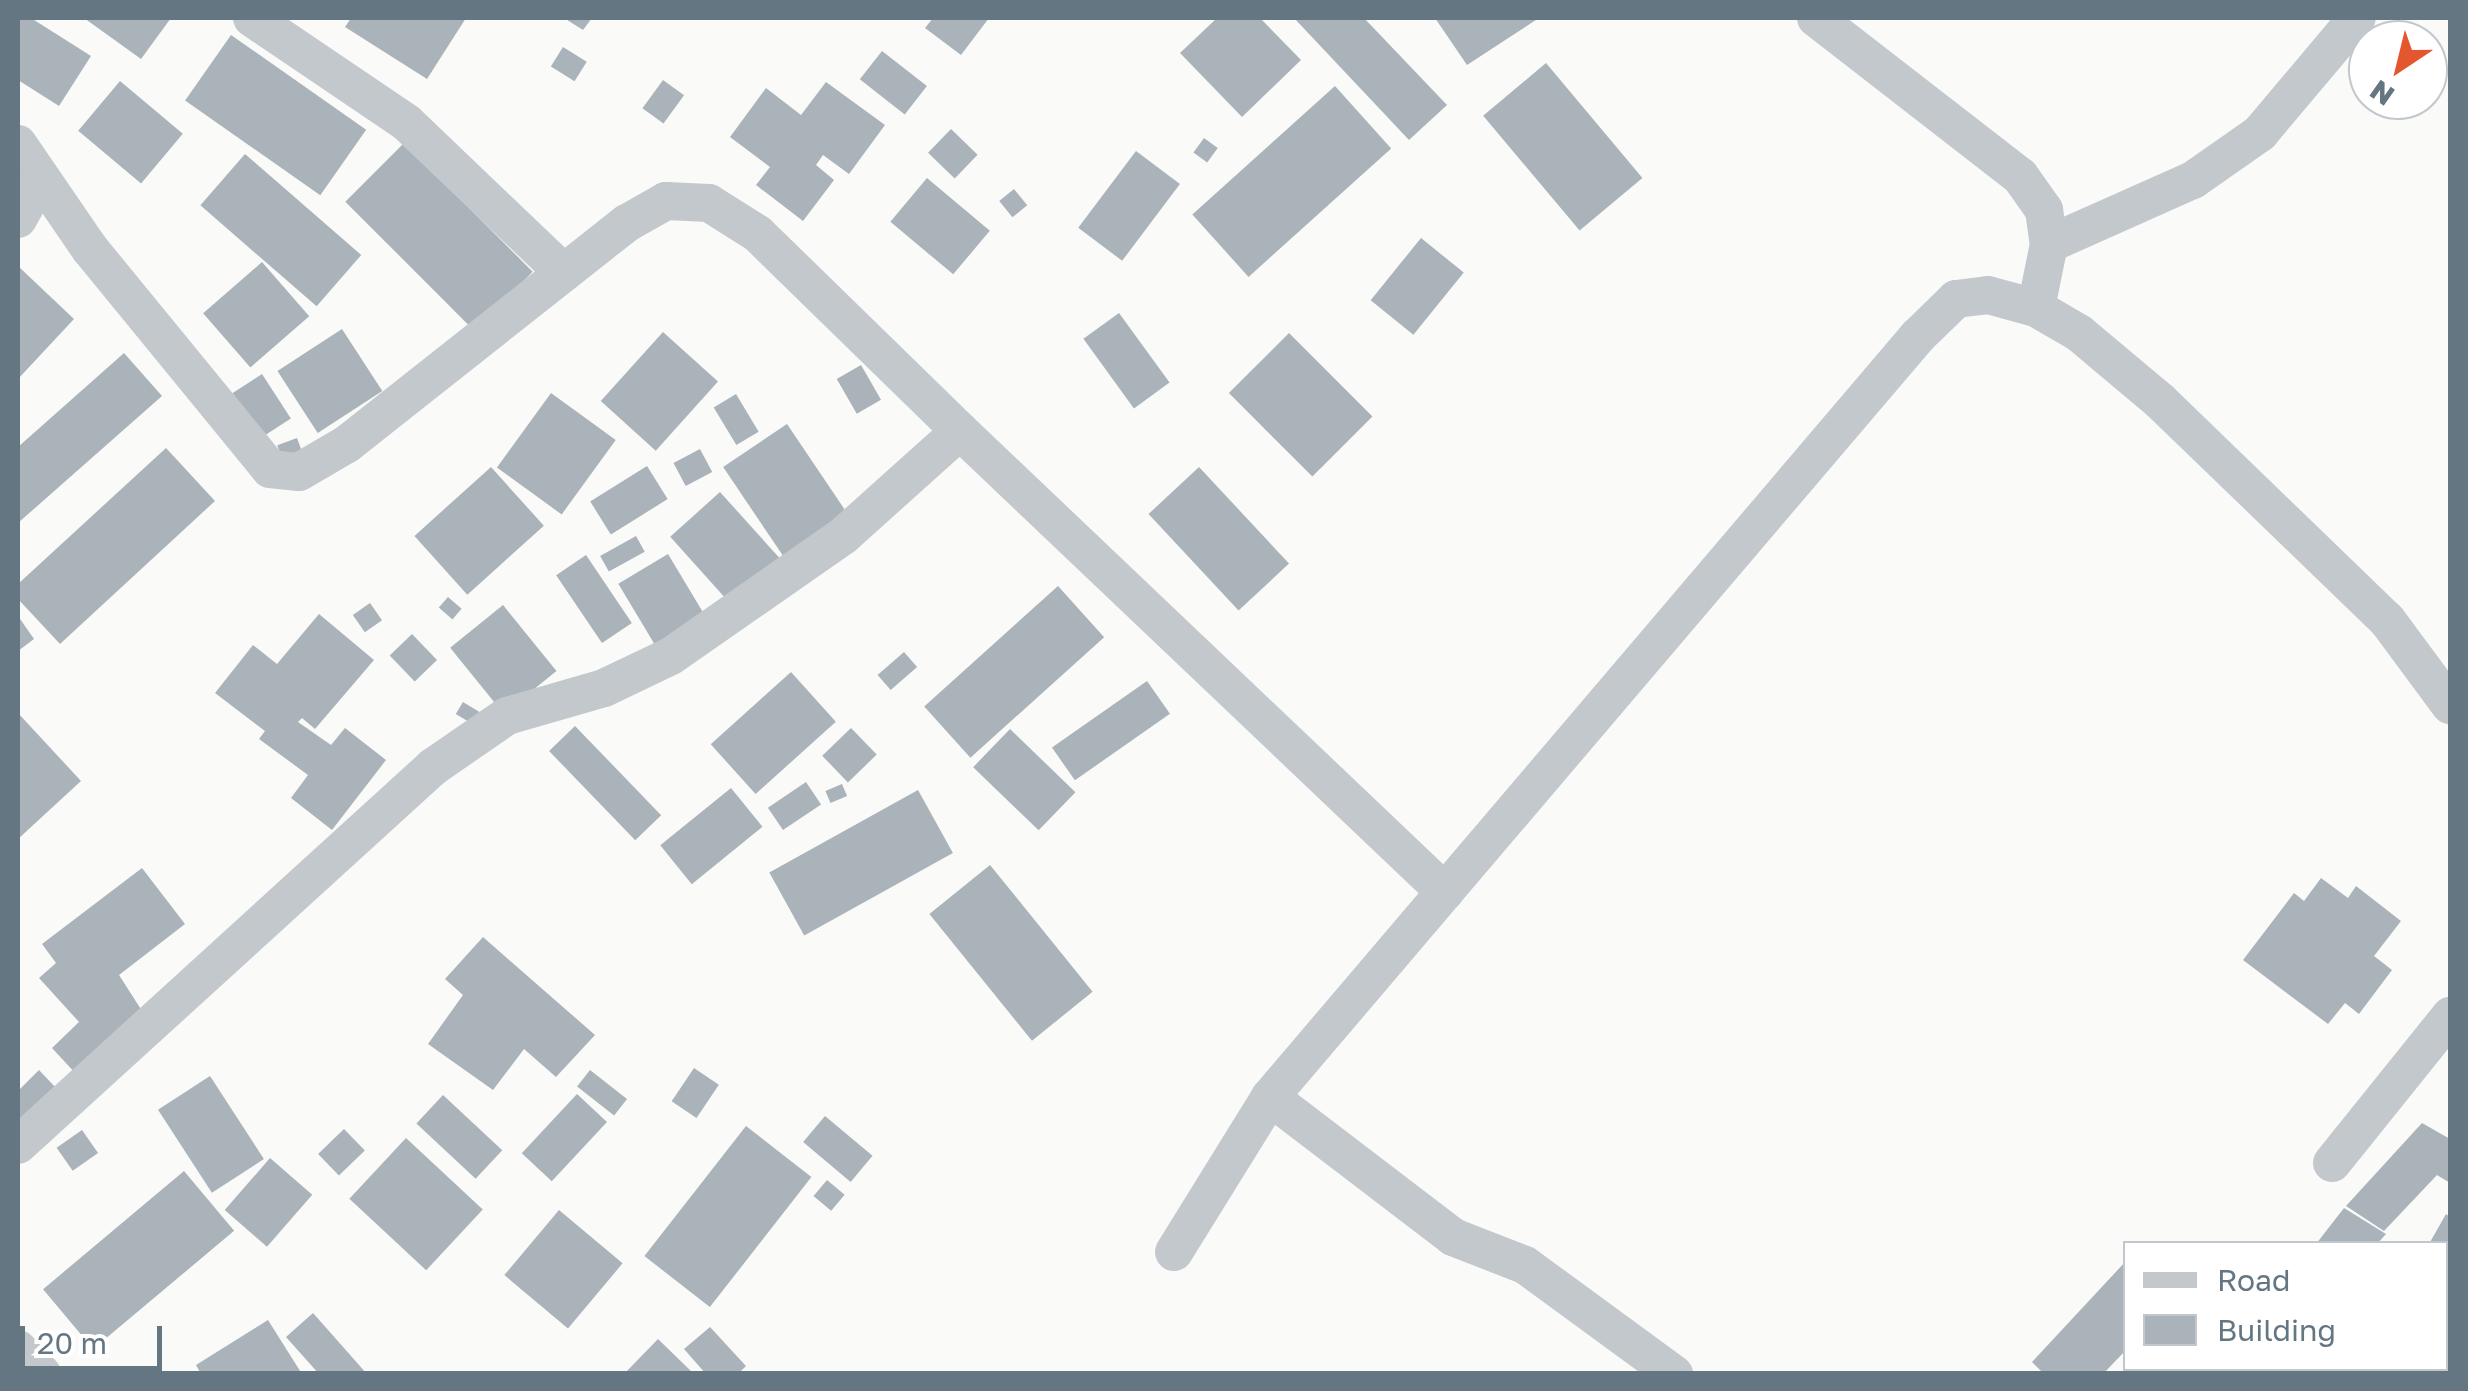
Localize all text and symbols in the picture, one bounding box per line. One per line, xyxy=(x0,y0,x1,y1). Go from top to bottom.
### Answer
north arrow xyxy=(2348,20,2448,120)
text: N xyxy=(2363,74,2400,113)
legend xyxy=(2123,1241,2448,1371)
text: Road xyxy=(2217,1262,2291,1298)
scale bar xyxy=(25,1306,168,1368)
text: Building xyxy=(2217,1312,2336,1348)
text: 20 m xyxy=(37,1325,107,1361)

